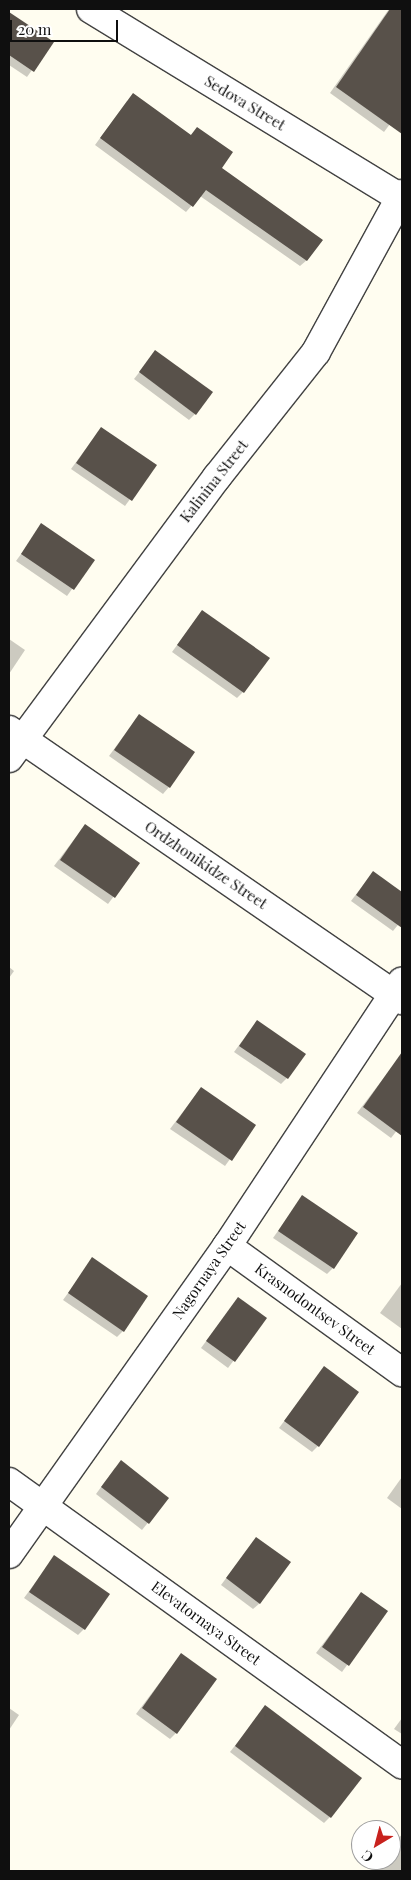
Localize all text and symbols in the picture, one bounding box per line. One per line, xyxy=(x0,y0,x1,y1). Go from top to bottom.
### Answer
scale bar xyxy=(12,10,120,42)
text: 20 m xyxy=(18,19,51,39)
street label: Sedova Street xyxy=(201,72,289,134)
street label: Kalinina Street xyxy=(176,436,252,526)
street label: Ordzhonikidze Street xyxy=(141,817,271,913)
street label: Nagornaya Street xyxy=(168,1217,250,1323)
street label: Krasnodontsev Street xyxy=(251,1259,379,1359)
street label: Elevatornaya Street xyxy=(148,1577,264,1669)
north arrow xyxy=(351,1820,401,1870)
text: С xyxy=(358,1846,377,1867)

